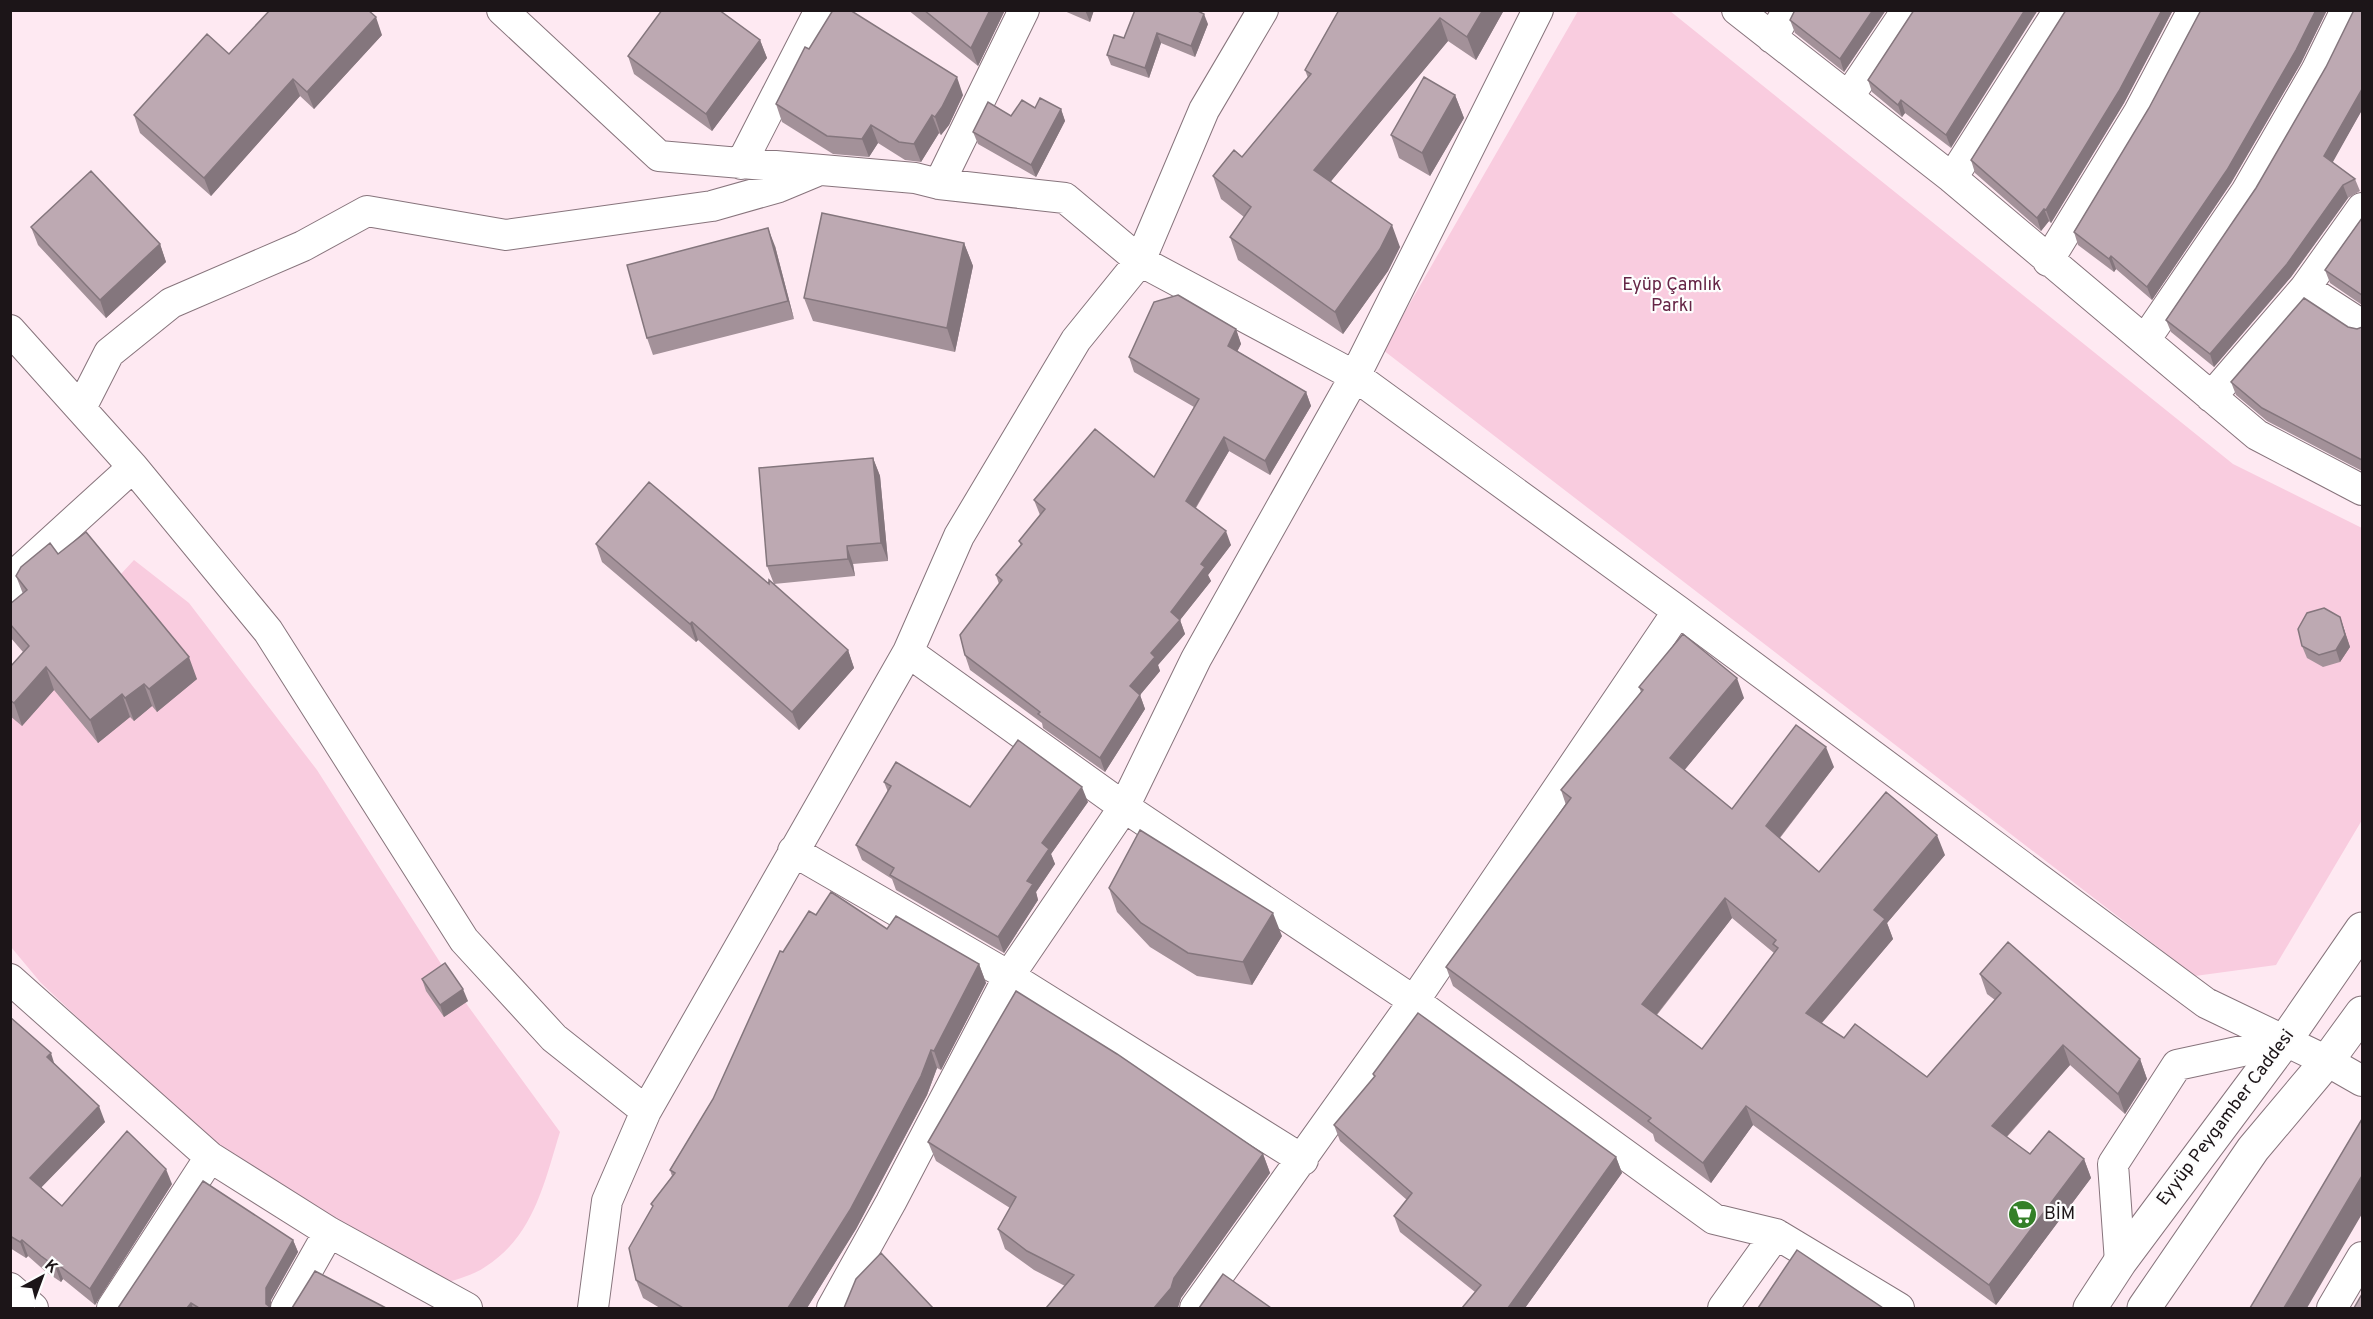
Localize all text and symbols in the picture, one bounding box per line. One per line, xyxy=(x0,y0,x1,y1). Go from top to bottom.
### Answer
park label: Eyüp Çamlık Parkı xyxy=(1622,274,1722,318)
street label: Eyyüp Peygamber Caddesi xyxy=(2152,1025,2300,1211)
supermarket icon: BİM xyxy=(2007,1198,2039,1230)
place label: BİM xyxy=(2044,1201,2075,1226)
north arrow xyxy=(12,1247,72,1307)
text: K xyxy=(40,1256,61,1278)

